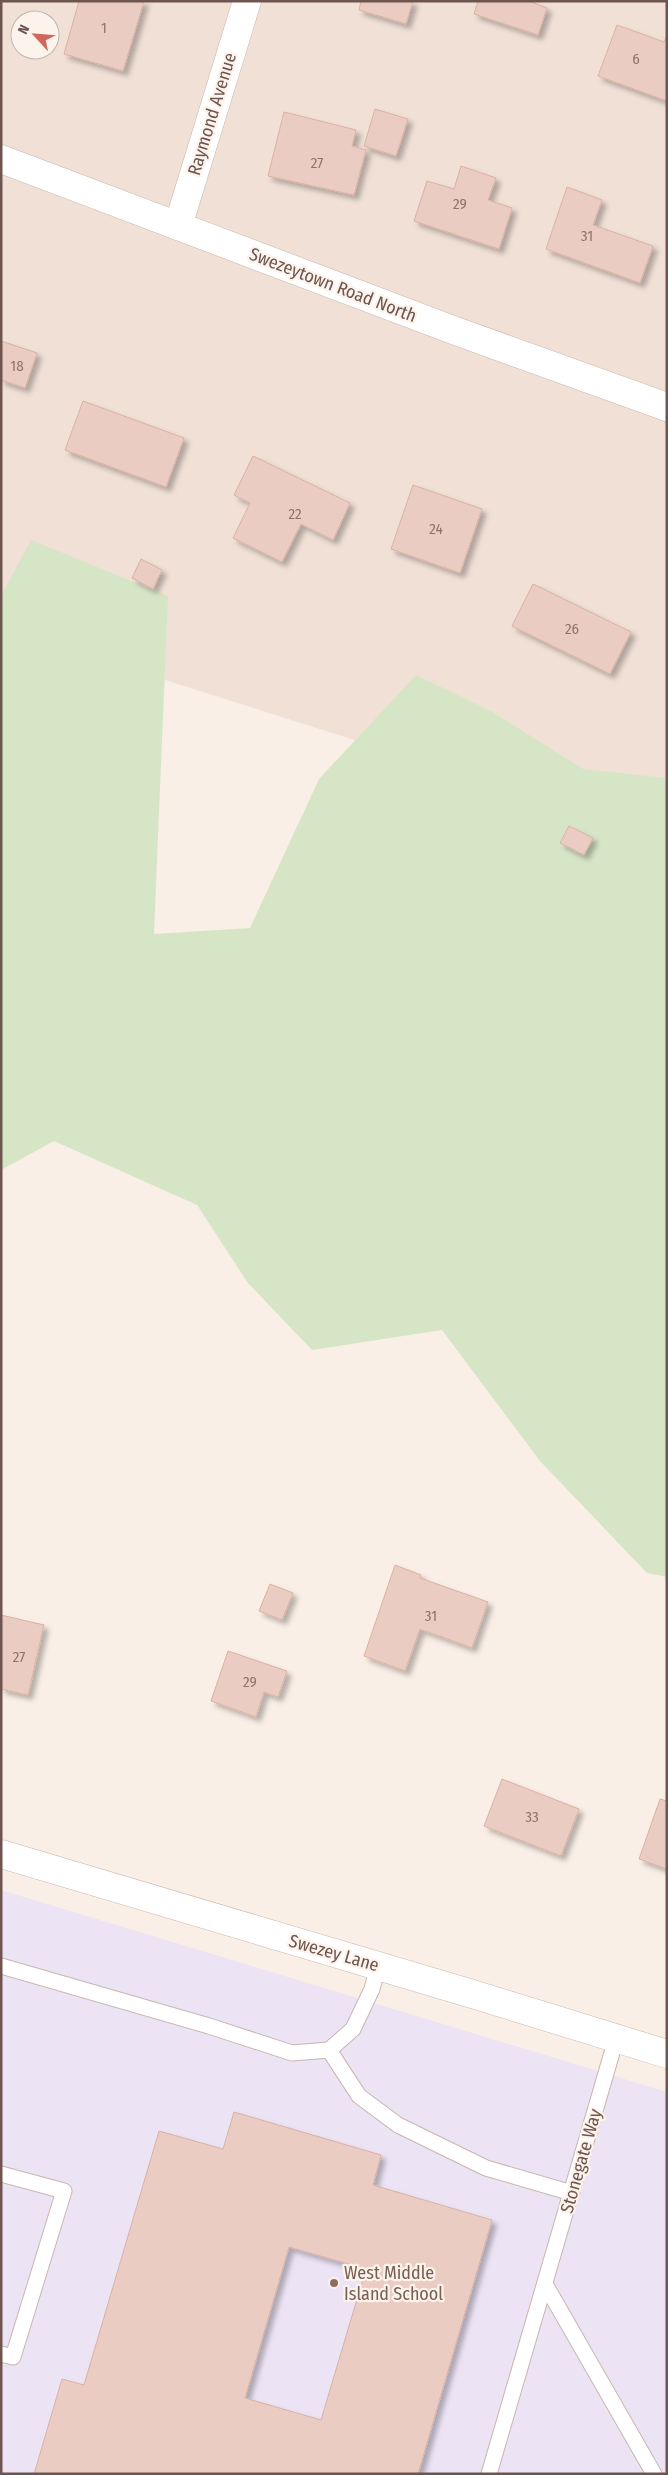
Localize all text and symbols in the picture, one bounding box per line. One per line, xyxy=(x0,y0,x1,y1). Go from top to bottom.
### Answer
north arrow xyxy=(10,10,60,60)
house number: 1 xyxy=(101,19,107,37)
text: N xyxy=(14,22,33,37)
street label: Raymond Avenue xyxy=(183,50,241,178)
house number: 6 xyxy=(632,50,640,68)
house number: 27 xyxy=(311,154,323,172)
house number: 29 xyxy=(453,195,467,213)
house number: 31 xyxy=(581,227,593,245)
street label: Swezeytown Road North xyxy=(246,243,420,327)
house number: 18 xyxy=(10,357,24,375)
house number: 22 xyxy=(288,505,302,523)
house number: 24 xyxy=(429,520,443,538)
house number: 26 xyxy=(565,620,579,638)
house number: 31 xyxy=(425,1607,437,1625)
house number: 27 xyxy=(13,1648,25,1666)
house number: 29 xyxy=(243,1673,257,1691)
house number: 33 xyxy=(525,1808,539,1826)
street label: Swezey Lane xyxy=(286,1930,382,1976)
street label: Stonegate Way xyxy=(556,2106,606,2216)
place label: West Middle Island School xyxy=(344,2262,443,2305)
marker: West Middle Island School xyxy=(328,2277,340,2289)

